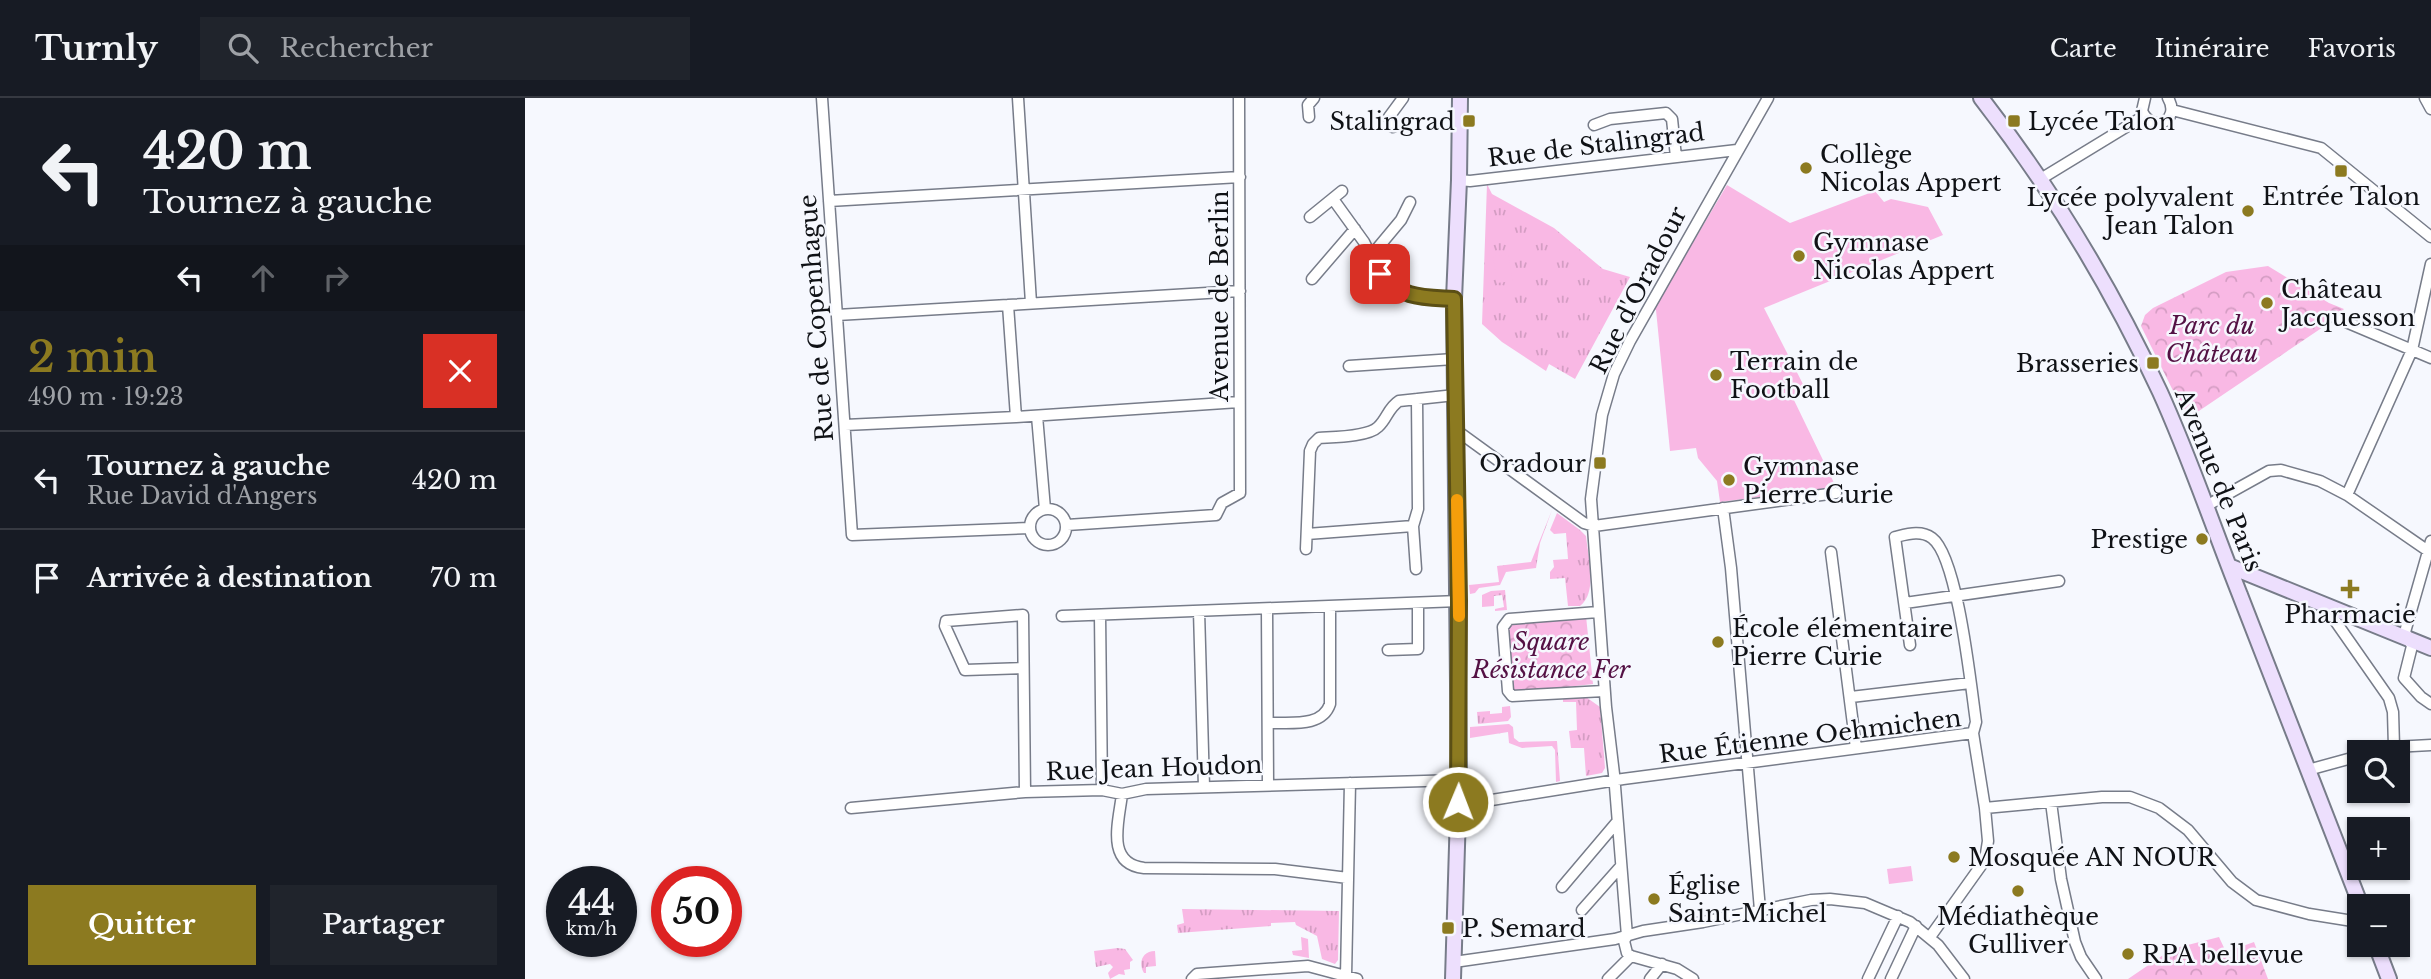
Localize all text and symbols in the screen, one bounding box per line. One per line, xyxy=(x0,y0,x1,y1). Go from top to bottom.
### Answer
search box xyxy=(200,17,690,80)
text: Turnly xyxy=(35,28,158,69)
icon: search xyxy=(224,29,262,67)
text: Rechercher xyxy=(280,32,433,64)
text: Carte xyxy=(2050,34,2117,63)
text: Itinéraire xyxy=(2155,34,2270,63)
text: Favoris xyxy=(2308,34,2396,63)
place label: Stalingrad xyxy=(1329,107,1455,136)
place label: Lycée Talon xyxy=(2028,107,2175,136)
marker: Stalingrad xyxy=(1461,113,1477,129)
marker: Lycée Talon xyxy=(2006,113,2022,129)
street label: Rue de Stalingrad xyxy=(1486,117,1706,173)
text: 420 m xyxy=(143,121,312,182)
icon: left xyxy=(28,126,119,217)
place label: Collège Nicolas Appert xyxy=(1820,140,2001,197)
marker: Collège Nicolas Appert xyxy=(1798,160,1814,176)
marker: Entrée Talon xyxy=(2333,163,2349,179)
text: Tournez à gauche xyxy=(143,182,433,222)
place label: Entrée Talon xyxy=(2262,182,2420,211)
place label: Lycée polyvalent Jean Talon xyxy=(2026,183,2234,240)
street label: Avenue de Berlin xyxy=(1205,190,1234,403)
street label: Rue de Copenhague xyxy=(793,193,839,443)
street label: Rue d'Oradour xyxy=(1583,201,1693,378)
marker: Lycée polyvalent Jean Talon xyxy=(2240,203,2256,219)
place label: Gymnase Nicolas Appert xyxy=(1813,228,1994,285)
pin xyxy=(1350,244,1410,304)
marker: Gymnase Nicolas Appert xyxy=(1791,248,1807,264)
icon: arrive xyxy=(1361,255,1399,293)
icon: left xyxy=(171,259,209,297)
icon: ahead xyxy=(244,259,282,297)
icon: right xyxy=(317,259,355,297)
place label: Château Jacquesson xyxy=(2278,275,2415,332)
marker: Château Jacquesson xyxy=(2259,295,2275,311)
park label: Parc du Château xyxy=(2166,311,2258,368)
text: 2 min xyxy=(28,331,157,383)
button: close xyxy=(423,334,497,408)
place label: Terrain de Football xyxy=(1730,347,1858,404)
place label: Brasseries xyxy=(2016,349,2139,378)
marker: Brasseries xyxy=(2145,355,2161,371)
marker: Terrain de Football xyxy=(1708,367,1724,383)
text: 490 m · 19:23 xyxy=(28,383,184,411)
street label: Avenue de Paris xyxy=(2169,383,2269,576)
place label: Oradour xyxy=(1479,449,1587,478)
text: Tournez à gauche xyxy=(87,450,330,482)
place label: Gymnase Pierre Curie xyxy=(1743,452,1893,509)
marker: Oradour xyxy=(1592,455,1608,471)
icon: left xyxy=(28,461,66,499)
text: 420 m xyxy=(412,464,497,496)
marker: Gymnase Pierre Curie xyxy=(1721,472,1737,488)
text: Rue David d'Angers xyxy=(87,482,317,510)
place label: Prestige xyxy=(2090,525,2188,554)
marker: Prestige xyxy=(2194,531,2210,547)
icon: arrive xyxy=(28,559,66,597)
text: Arrivée à destination xyxy=(87,562,372,594)
text: 70 m xyxy=(430,562,497,594)
marker: Pharmacie xyxy=(2342,581,2358,597)
place label: Pharmacie xyxy=(2284,600,2416,629)
place label: École élémentaire Pierre Curie xyxy=(1732,614,1953,671)
park label: Square Résistance Fer xyxy=(1471,627,1631,684)
marker: École élémentaire Pierre Curie xyxy=(1710,634,1726,650)
street label: Rue Étienne Oehmichen xyxy=(1657,703,1963,769)
map controls xyxy=(2347,740,2410,957)
button: search xyxy=(2347,740,2410,803)
street label: Rue Jean Houdon xyxy=(1045,750,1263,786)
position arrow xyxy=(1421,765,1495,839)
button: + xyxy=(2347,817,2410,880)
place label: Mosquée AN NOUR xyxy=(1968,843,2217,872)
marker: Mosquée AN NOUR xyxy=(1946,849,1962,865)
speed limit sign: 50 xyxy=(651,866,742,957)
place label: Église Saint-Michel xyxy=(1668,871,1827,928)
text: 44 xyxy=(568,881,615,924)
marker: Médiathèque Gulliver xyxy=(2010,883,2026,899)
button: Quitter xyxy=(28,885,256,965)
button: Partager xyxy=(270,885,497,965)
marker: Église Saint-Michel xyxy=(1646,891,1662,907)
button: − xyxy=(2347,894,2410,957)
place label: Médiathèque Gulliver xyxy=(1937,902,2099,959)
place label: P. Semard xyxy=(1462,914,1586,943)
text: km/h xyxy=(566,918,617,940)
marker: P. Semard xyxy=(1440,920,1456,936)
place label: RPA bellevue xyxy=(2142,940,2303,969)
marker: RPA bellevue xyxy=(2120,946,2136,962)

